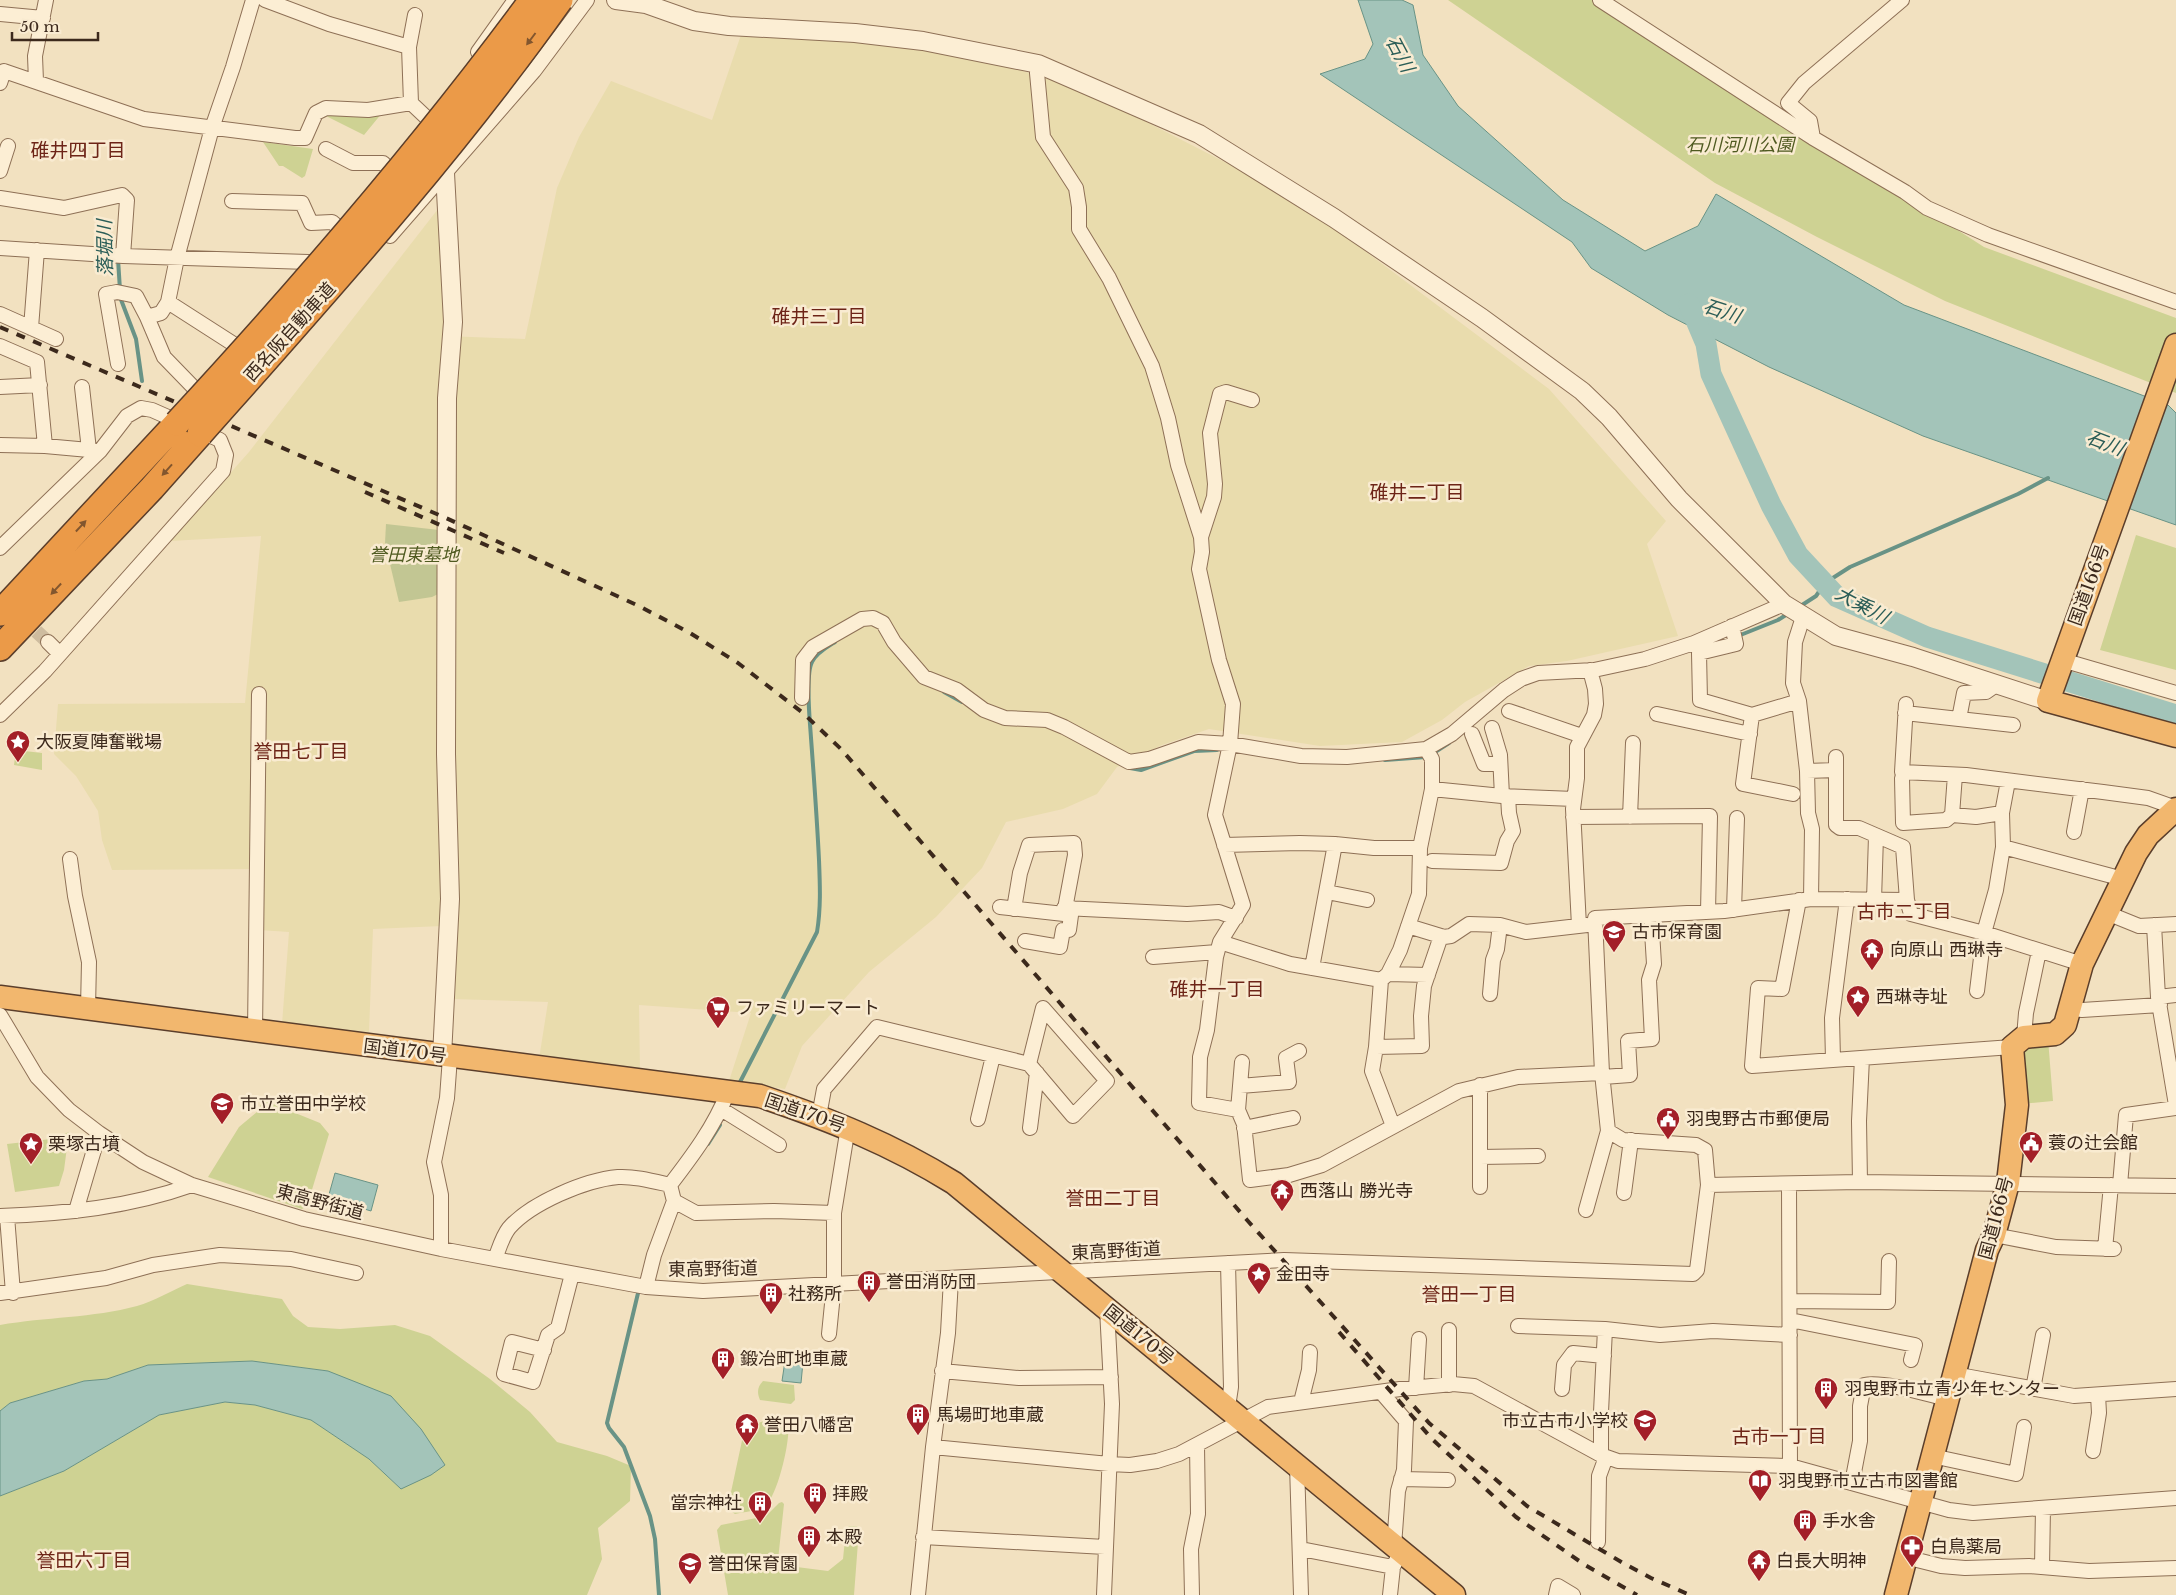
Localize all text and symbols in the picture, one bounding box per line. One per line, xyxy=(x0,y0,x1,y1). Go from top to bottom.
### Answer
scale bar xyxy=(12,10,99,42)
text: 50 m xyxy=(20,17,60,36)
one-way arrow xyxy=(526,32,536,46)
water label: 石川 xyxy=(1381,32,1420,78)
park label: 石川河川公園 xyxy=(1686,134,1797,156)
district label: 碓井四丁目 xyxy=(30,139,126,162)
water label: 落堀川 xyxy=(93,217,117,277)
street label: 西名阪自動車道 xyxy=(240,278,340,386)
water label: 石川 xyxy=(1700,294,1746,328)
district label: 碓井三丁目 xyxy=(771,305,867,328)
water label: 石川 xyxy=(2083,425,2129,461)
one-way arrow xyxy=(162,464,173,477)
district label: 碓井二丁目 xyxy=(1369,481,1465,504)
one-way arrow xyxy=(75,520,87,532)
street label: 国道166号 xyxy=(2064,541,2114,629)
park label: 誉田東墓地 xyxy=(369,544,461,566)
water label: 大乗川 xyxy=(1831,581,1894,629)
one-way arrow xyxy=(50,582,62,594)
place icon: 大阪夏陣奮戦場 xyxy=(5,729,31,763)
place label: 大阪夏陣奮戦場 xyxy=(36,731,162,753)
district label: 誉田七丁目 xyxy=(253,740,349,763)
district label: 古市二丁目 xyxy=(1856,900,1952,923)
school or university icon: 古市保育園 xyxy=(1601,919,1627,953)
place label: 古市保育園 xyxy=(1632,921,1722,943)
temple icon: 向原山 西琳寺 xyxy=(1859,937,1885,971)
place label: 向原山 西琳寺 xyxy=(1890,939,2003,961)
district label: 碓井一丁目 xyxy=(1169,978,1265,1001)
place icon: 西琳寺址 xyxy=(1845,984,1871,1018)
place label: 西琳寺址 xyxy=(1876,986,1948,1008)
supermarket icon: ファミリーマート xyxy=(705,995,731,1029)
place label: ファミリーマート xyxy=(736,997,880,1019)
street label: 国道170号 xyxy=(362,1035,448,1067)
street label: 国道170号 xyxy=(762,1089,848,1137)
school or university icon: 市立誉田中学校 xyxy=(209,1091,235,1125)
place label: 市立誉田中学校 xyxy=(240,1093,366,1115)
public building icon: 羽曳野古市郵便局 xyxy=(1655,1106,1681,1140)
place label: 羽曳野古市郵便局 xyxy=(1686,1108,1830,1130)
public building icon: 蓑の辻会館 xyxy=(2018,1130,2044,1164)
place icon: 栗塚古墳 xyxy=(18,1131,44,1165)
place label: 蓑の辻会館 xyxy=(2048,1132,2138,1154)
place label: 栗塚古墳 xyxy=(48,1133,120,1155)
street label: 国道166号 xyxy=(1974,1174,2018,1262)
temple icon: 西落山 勝光寺 xyxy=(1269,1178,1295,1212)
street label: 東高野街道 xyxy=(274,1180,366,1224)
place label: 西落山 勝光寺 xyxy=(1300,1180,1413,1202)
district label: 誉田二丁目 xyxy=(1065,1187,1161,1210)
street label: 東高野街道 xyxy=(1070,1238,1162,1264)
street label: 東高野街道 xyxy=(668,1257,758,1281)
place icon: 金田寺 xyxy=(1246,1261,1272,1295)
place label: 金田寺 xyxy=(1276,1263,1330,1285)
building icon: 誉田消防団 xyxy=(856,1269,882,1303)
place label: 誉田消防団 xyxy=(886,1271,976,1293)
building icon: 社務所 xyxy=(758,1281,784,1315)
place label: 社務所 xyxy=(788,1283,842,1305)
district label: 誉田一丁目 xyxy=(1421,1283,1517,1306)
street label: 国道170号 xyxy=(1099,1300,1179,1370)
building icon: 鍛冶町地車蔵 xyxy=(710,1346,736,1380)
place label: 鍛冶町地車蔵 xyxy=(740,1348,848,1370)
building icon: 羽曳野市立青少年センター xyxy=(1813,1376,1839,1410)
place label: 羽曳野市立青少年センター xyxy=(1844,1378,2060,1400)
building icon: 馬場町地車蔵 xyxy=(905,1402,931,1436)
place label: 馬場町地車蔵 xyxy=(936,1404,1044,1426)
school or university icon: 市立古市小学校 xyxy=(1632,1408,1658,1442)
place label: 市立古市小学校 xyxy=(1502,1410,1628,1432)
temple icon: 誉田八幡宮 xyxy=(734,1412,760,1446)
place label: 誉田八幡宮 xyxy=(764,1414,854,1436)
district label: 古市一丁目 xyxy=(1731,1425,1827,1448)
library icon: 羽曳野市立古市図書館 xyxy=(1747,1468,1773,1502)
place label: 羽曳野市立古市図書館 xyxy=(1778,1470,1958,1492)
building icon: 拝殿 xyxy=(802,1481,828,1515)
place label: 拝殿 xyxy=(832,1483,868,1505)
building icon: 當宗神社 xyxy=(747,1490,773,1524)
place label: 當宗神社 xyxy=(670,1492,742,1514)
building icon: 手水舎 xyxy=(1792,1508,1818,1542)
place label: 手水舎 xyxy=(1822,1510,1876,1532)
building icon: 本殿 xyxy=(796,1524,822,1558)
place label: 本殿 xyxy=(826,1526,862,1548)
pharmacy icon: 白鳥薬局 xyxy=(1899,1534,1925,1568)
place label: 白鳥薬局 xyxy=(1930,1536,2002,1558)
temple icon: 白長大明神 xyxy=(1746,1548,1772,1582)
district label: 誉田六丁目 xyxy=(36,1549,132,1572)
place label: 白長大明神 xyxy=(1776,1550,1866,1572)
school or university icon: 誉田保育園 xyxy=(677,1551,703,1585)
place label: 誉田保育園 xyxy=(708,1553,798,1575)

